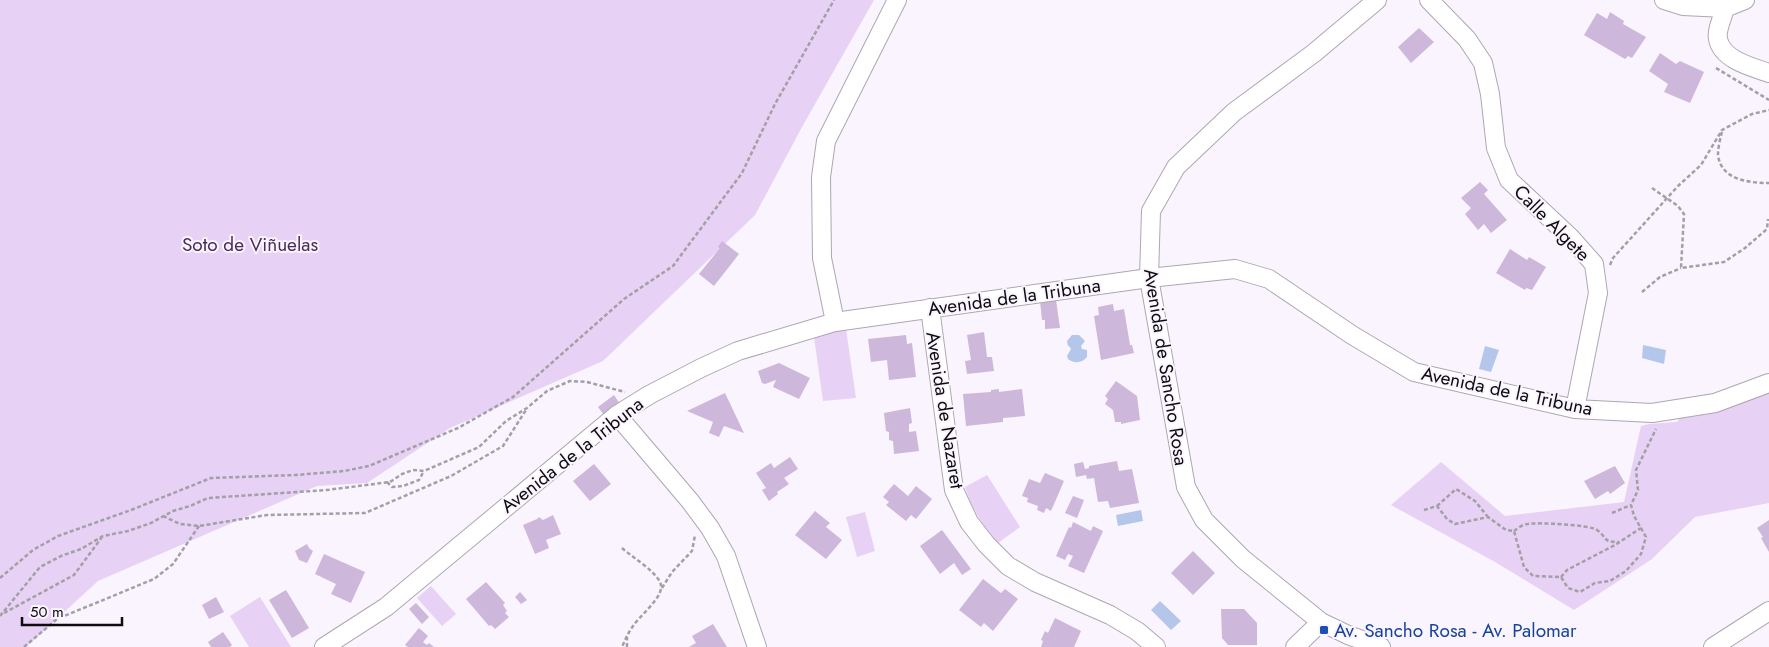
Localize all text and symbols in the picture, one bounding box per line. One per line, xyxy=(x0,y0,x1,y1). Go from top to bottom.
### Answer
street label: Calle Algete xyxy=(1508,179,1596,267)
park label: Soto de Viñuelas xyxy=(182,231,318,258)
street label: Avenida de Sancho Rosa xyxy=(1137,267,1195,467)
street label: Avenida de la Tribuna xyxy=(926,272,1102,322)
street label: Avenida de Nazaret xyxy=(919,330,971,491)
street label: Avenida de la Tribuna xyxy=(1419,360,1595,422)
street label: Avenida de la Tribuna xyxy=(495,391,649,519)
scale bar xyxy=(22,594,122,626)
text: 50 m xyxy=(30,601,64,623)
place label: Av. Sancho Rosa - Av. Palomar xyxy=(1334,617,1577,644)
marker: Av. Sancho Rosa - Av. Palomar xyxy=(1318,624,1330,636)

